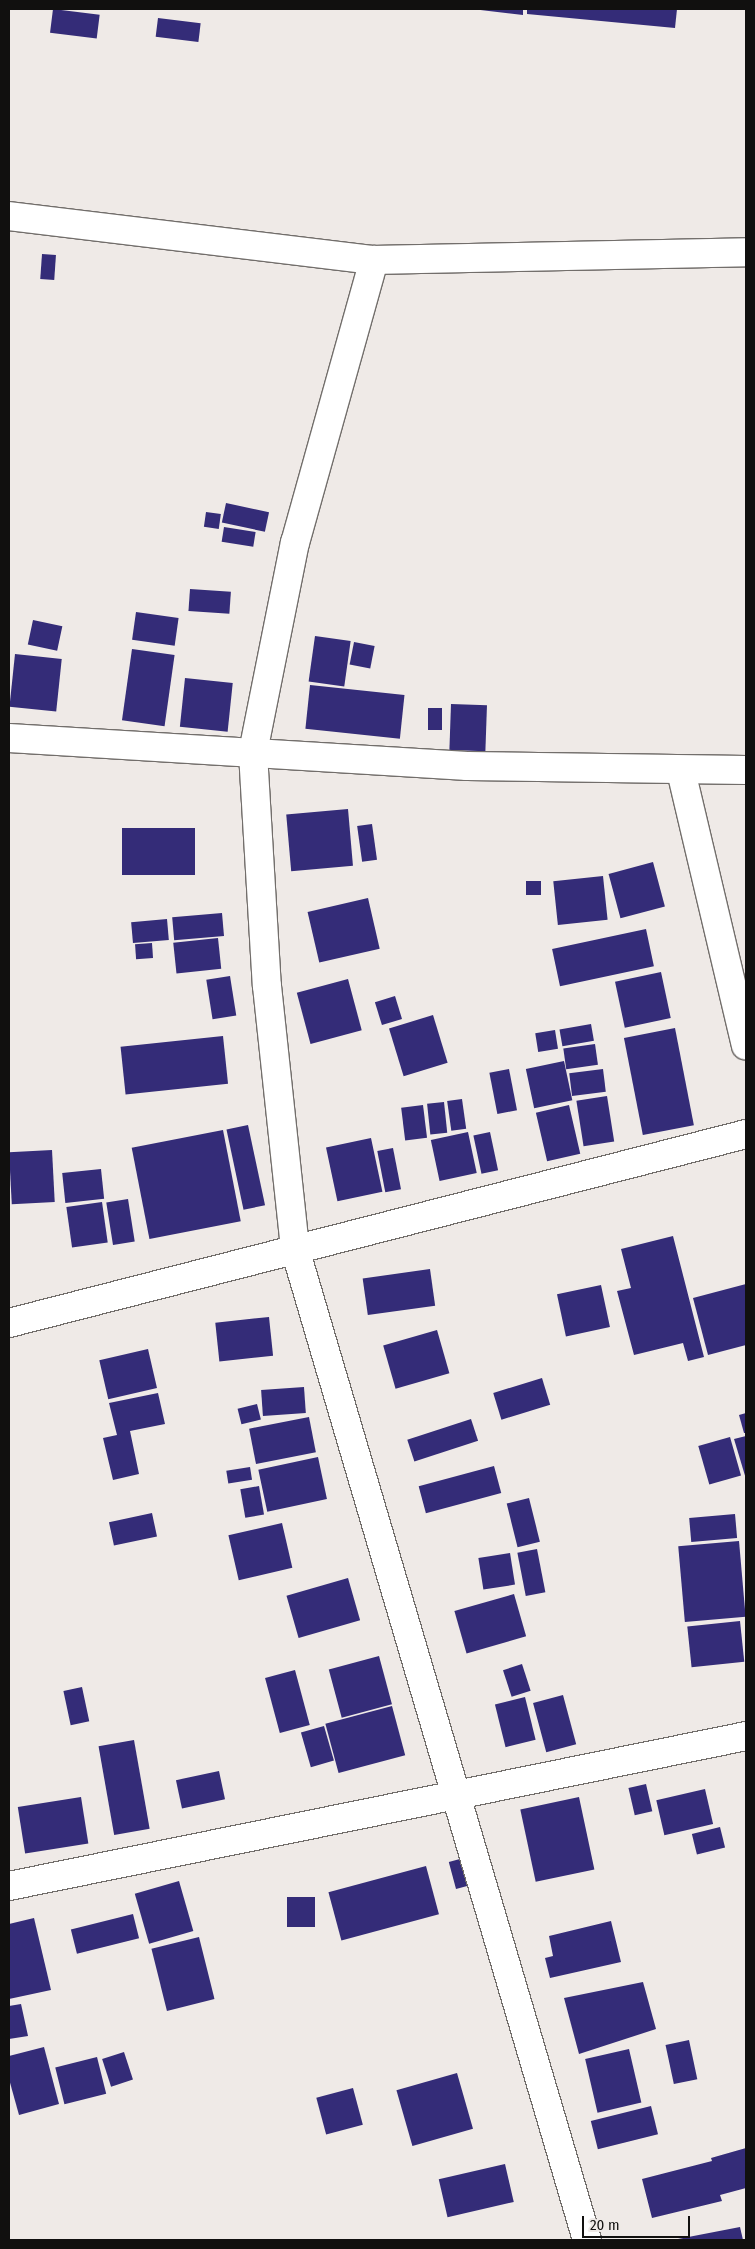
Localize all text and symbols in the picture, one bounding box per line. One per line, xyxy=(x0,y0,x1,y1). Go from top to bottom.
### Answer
scale bar xyxy=(585,2206,692,2238)
text: 20 m xyxy=(590,2216,620,2234)

